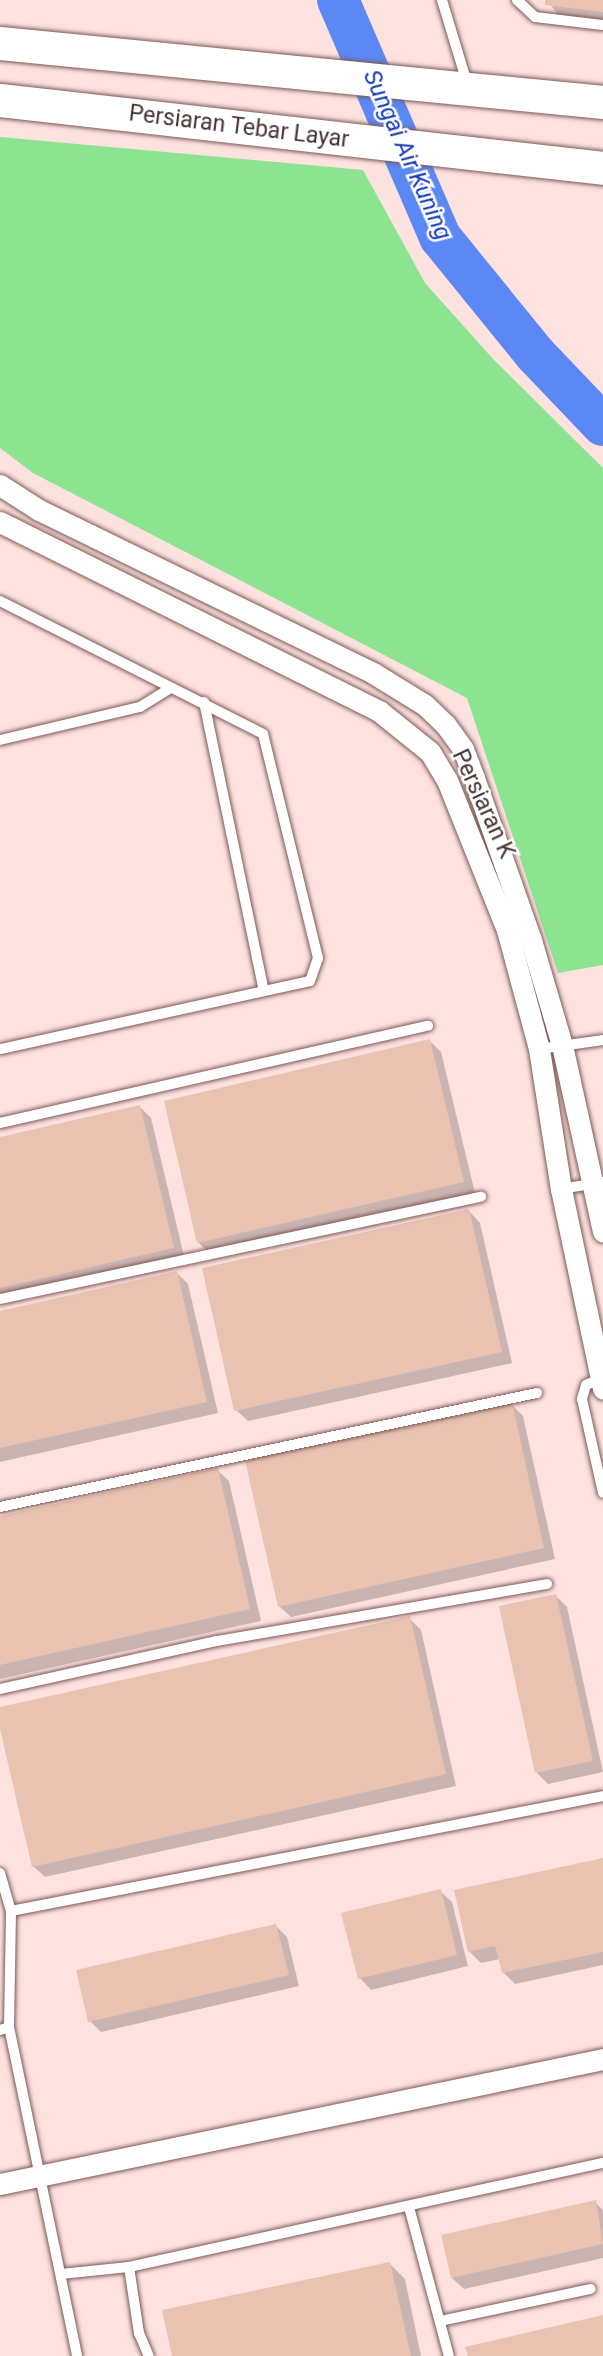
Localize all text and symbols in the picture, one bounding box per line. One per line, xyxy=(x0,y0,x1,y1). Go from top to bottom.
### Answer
water label: Sungai Air Kuning xyxy=(357,66,457,244)
street label: Persiaran Tebar Layar xyxy=(127,100,351,154)
street label: Persiaran K xyxy=(446,745,520,863)

